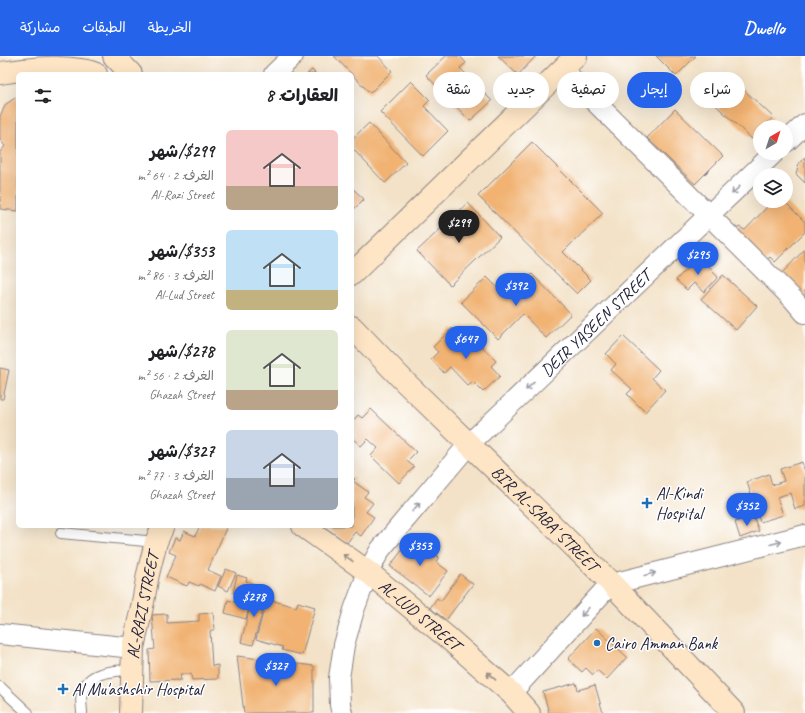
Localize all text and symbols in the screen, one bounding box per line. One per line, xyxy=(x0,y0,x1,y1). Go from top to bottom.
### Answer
text: Dwello xyxy=(744,16,785,40)
text: مشاركة xyxy=(20,19,60,36)
text: الطبقات xyxy=(82,19,126,36)
text: الخريطة xyxy=(148,19,191,36)
chip: شقة xyxy=(433,72,485,108)
chip: جديد xyxy=(493,72,549,108)
chip: تصفية xyxy=(557,72,619,108)
chip: إيجار xyxy=(627,72,682,108)
chip: شراء xyxy=(690,72,745,108)
icon: filters xyxy=(32,85,54,107)
text: العقارات: 8 xyxy=(266,85,338,106)
north arrow xyxy=(753,120,793,160)
map controls xyxy=(753,120,793,208)
text: $299/شهر xyxy=(150,141,214,162)
icon: home xyxy=(258,146,306,194)
text: الغرف: 2 · 64 m² xyxy=(137,168,214,184)
button: layers xyxy=(753,168,793,208)
one-way arrow xyxy=(731,185,741,194)
text: Al-Razi Street xyxy=(151,187,214,203)
pin: $299 xyxy=(435,210,483,244)
text: $299 xyxy=(447,215,471,231)
text: $353/شهر xyxy=(150,241,214,262)
pin: $295 xyxy=(674,242,722,276)
icon: home xyxy=(258,246,306,294)
text: $295 xyxy=(686,247,710,263)
street label: DEIR YASEEN STREET xyxy=(536,263,659,381)
text: الغرف: 3 · 86 m² xyxy=(137,268,214,284)
pin: $392 xyxy=(492,273,540,307)
text: $392 xyxy=(504,278,528,294)
text: Al-Lud Street xyxy=(155,287,214,303)
pin: $647 xyxy=(442,326,490,360)
text: $647 xyxy=(454,331,478,347)
text: $278/شهر xyxy=(150,341,214,362)
icon: home xyxy=(258,346,306,394)
text: الغرف: 2 · 56 m² xyxy=(137,368,214,384)
one-way arrow xyxy=(525,381,535,390)
text: Ghazah Street xyxy=(149,387,214,403)
text: $327/شهر xyxy=(150,441,214,462)
icon: home xyxy=(258,446,306,494)
street label: BI'R AL-SABA' STREET xyxy=(487,462,605,578)
text: الغرف: 3 · 77 m² xyxy=(137,468,214,484)
place label: Al-Kindi Hospital xyxy=(656,483,706,524)
text: Ghazah Street xyxy=(149,487,214,503)
pin: $352 xyxy=(723,493,771,527)
marker: Al-Kindi Hospital xyxy=(641,497,653,509)
text: $352 xyxy=(735,498,759,514)
one-way arrow xyxy=(411,502,420,512)
pin: $353 xyxy=(396,533,444,567)
text: $353 xyxy=(408,538,432,554)
one-way arrow xyxy=(770,538,783,546)
street label: AL-RAZI STREET xyxy=(123,547,165,659)
one-way arrow xyxy=(342,554,353,562)
one-way arrow xyxy=(643,570,656,578)
street label: AL-LUD STREET xyxy=(374,575,468,658)
pin: $278 xyxy=(230,584,278,618)
text: $278 xyxy=(242,589,266,605)
one-way arrow xyxy=(581,606,590,616)
place label: Cairo Amman Bank xyxy=(605,633,719,654)
marker: Cairo Amman Bank xyxy=(592,638,602,648)
pin: $327 xyxy=(252,653,300,687)
text: $327 xyxy=(264,658,288,674)
one-way arrow xyxy=(487,672,497,681)
place label: Al Mu'ashshir Hospital xyxy=(72,679,205,700)
marker: Al Mu'ashshir Hospital xyxy=(57,683,69,695)

